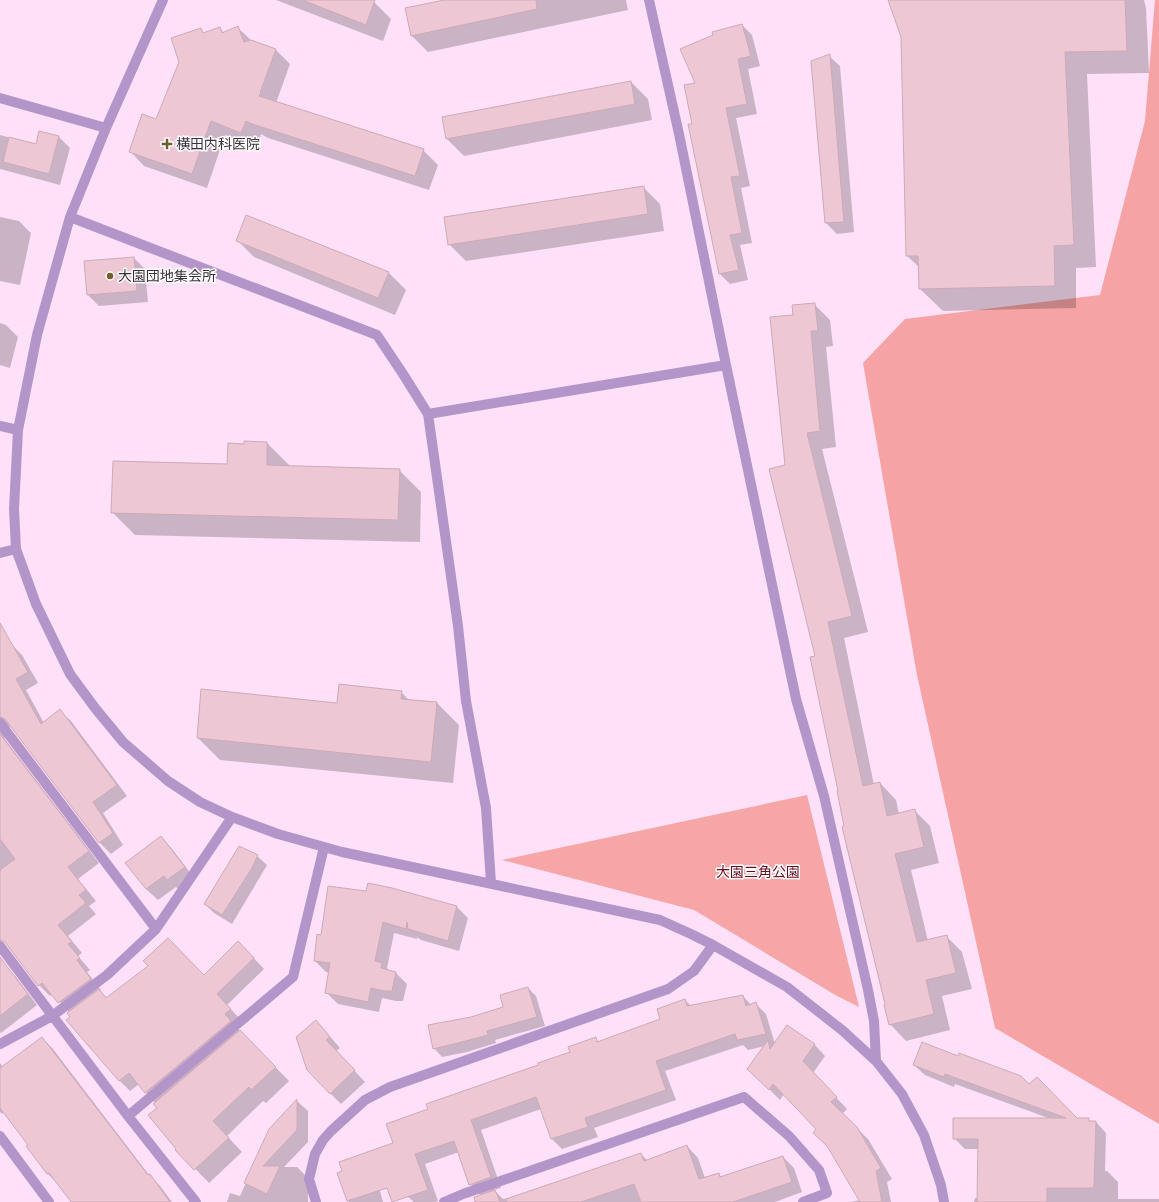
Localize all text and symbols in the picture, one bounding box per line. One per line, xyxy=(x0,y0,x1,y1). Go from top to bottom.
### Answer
place label: 横田内科医院 xyxy=(176,136,260,152)
marker: 横田内科医院 xyxy=(161,138,173,150)
place label: 大園団地集会所 xyxy=(118,268,216,284)
marker: 大園団地集会所 xyxy=(105,271,115,281)
park label: 大園三角公園 xyxy=(716,864,800,880)

